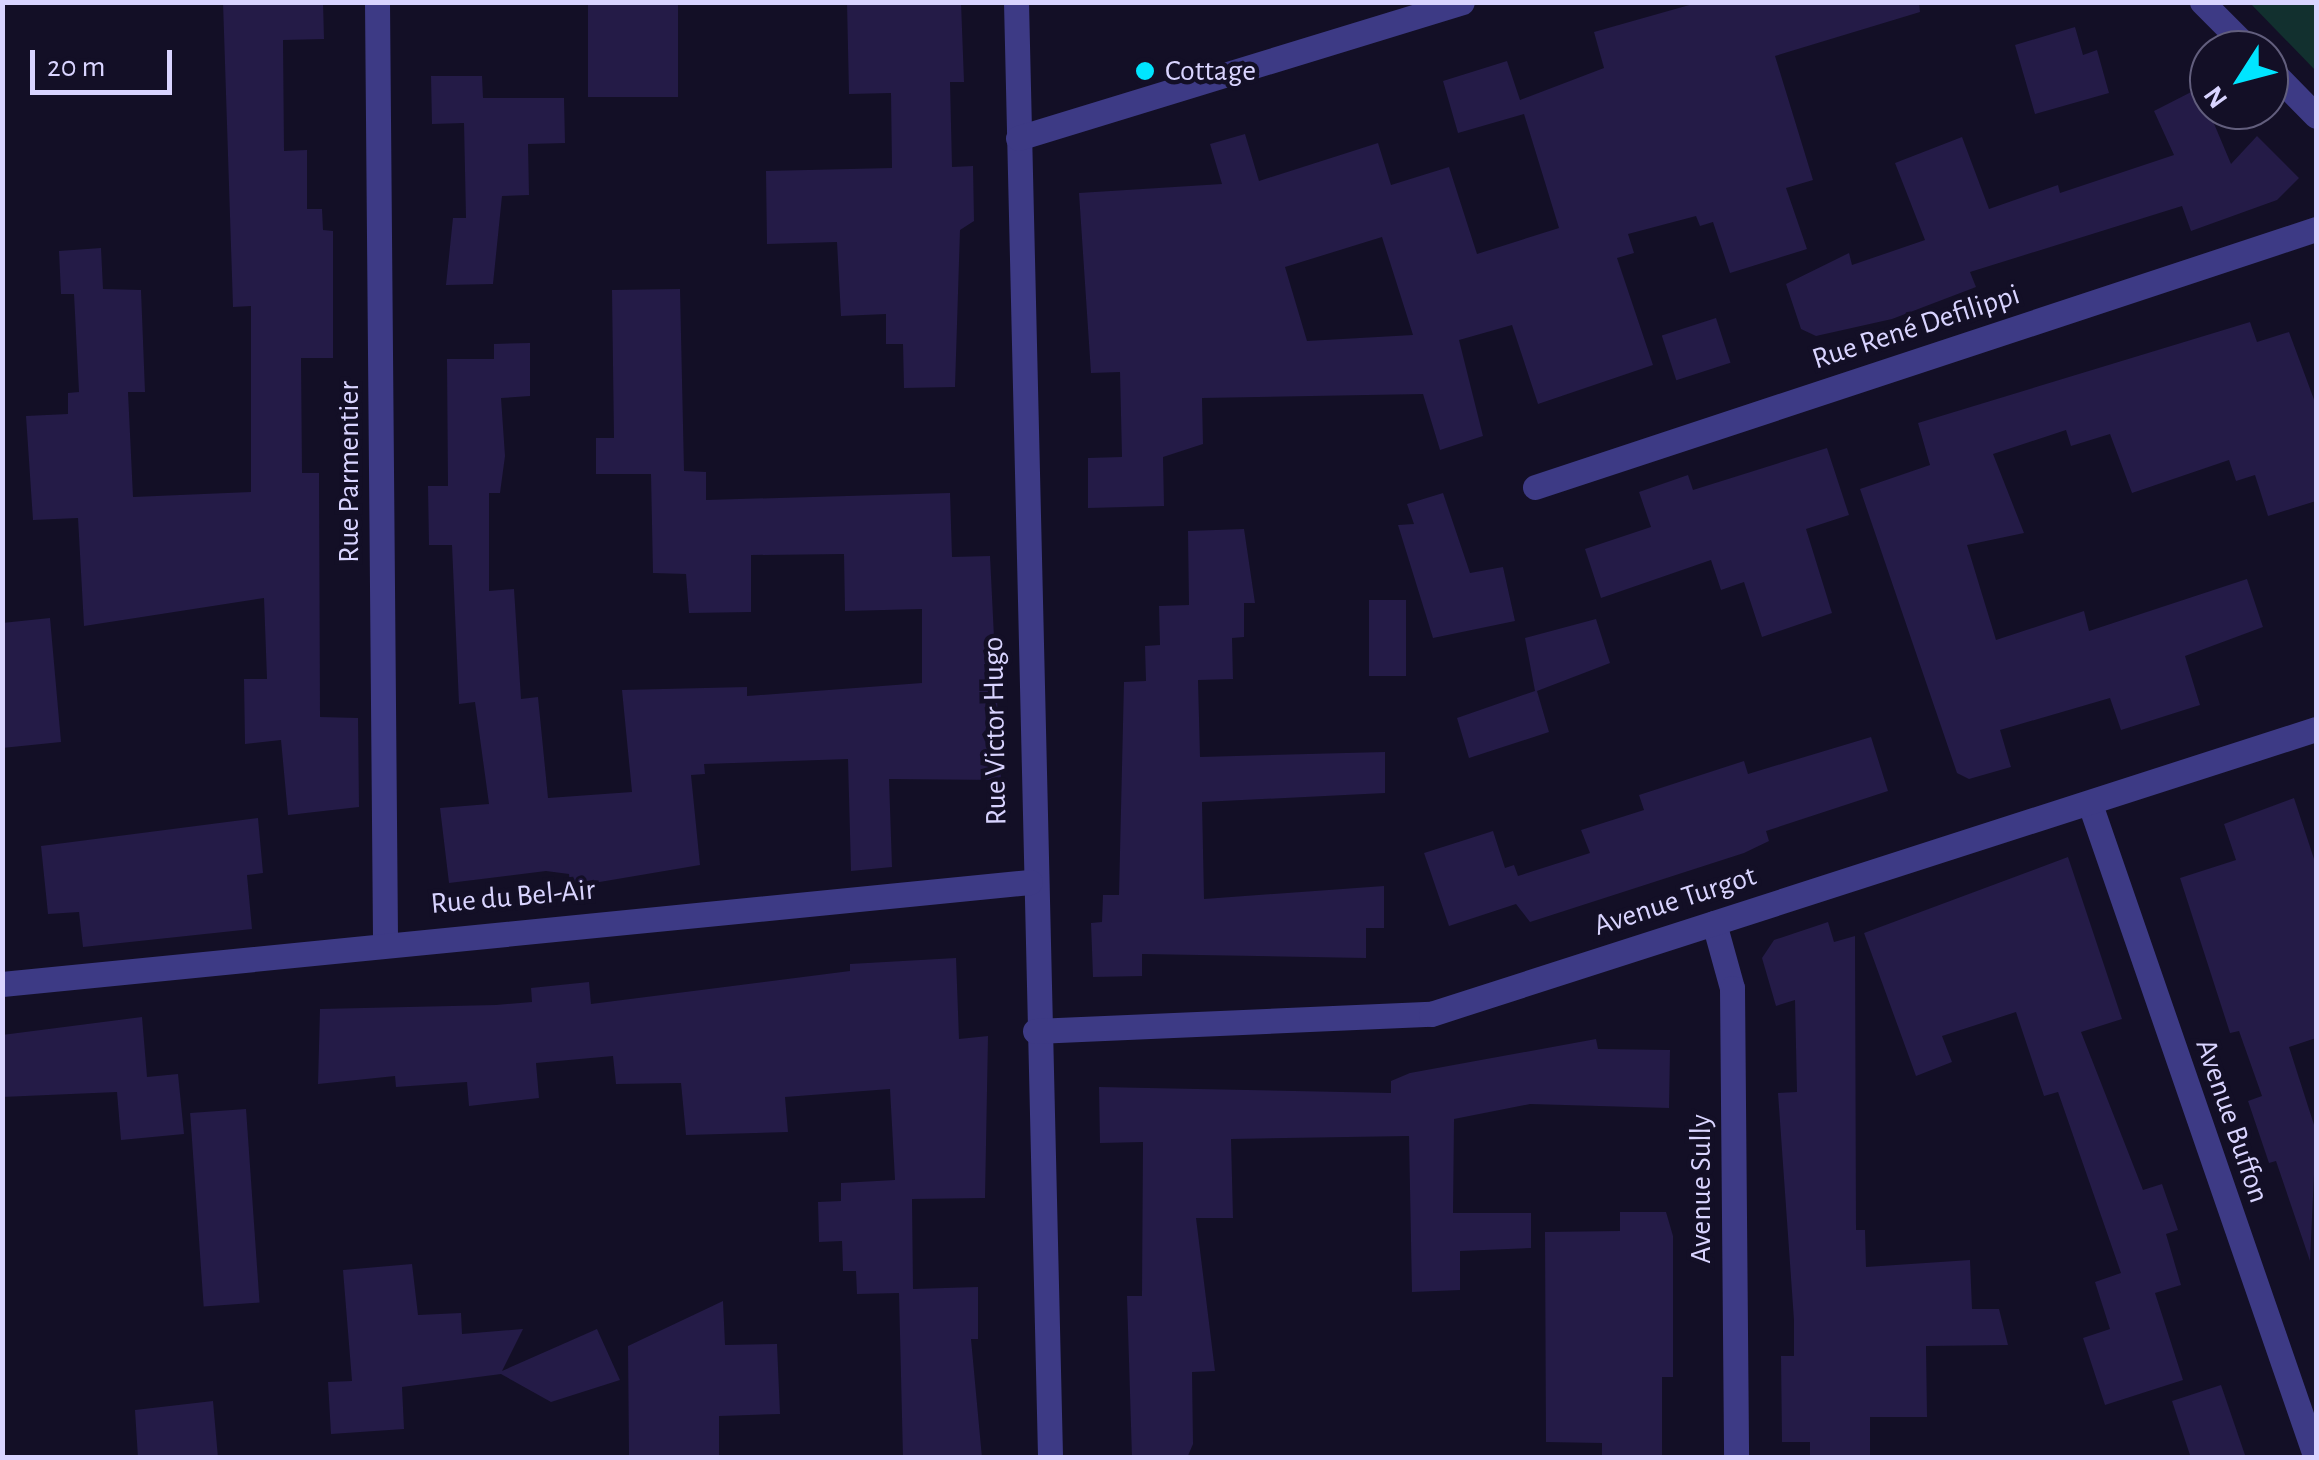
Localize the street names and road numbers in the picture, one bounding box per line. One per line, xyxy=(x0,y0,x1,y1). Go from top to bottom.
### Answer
street label: Rue René Defilippi xyxy=(1808,276,2024,378)
street label: Rue Parmentier xyxy=(331,381,367,563)
street label: Rue Victor Hugo xyxy=(975,636,1015,826)
street label: Avenue Turgot xyxy=(1589,858,1761,944)
street label: Rue du Bel-Air xyxy=(429,872,597,922)
street label: Avenue Buffon xyxy=(2187,1034,2277,1208)
street label: Avenue Sully xyxy=(1683,1114,1719,1264)

